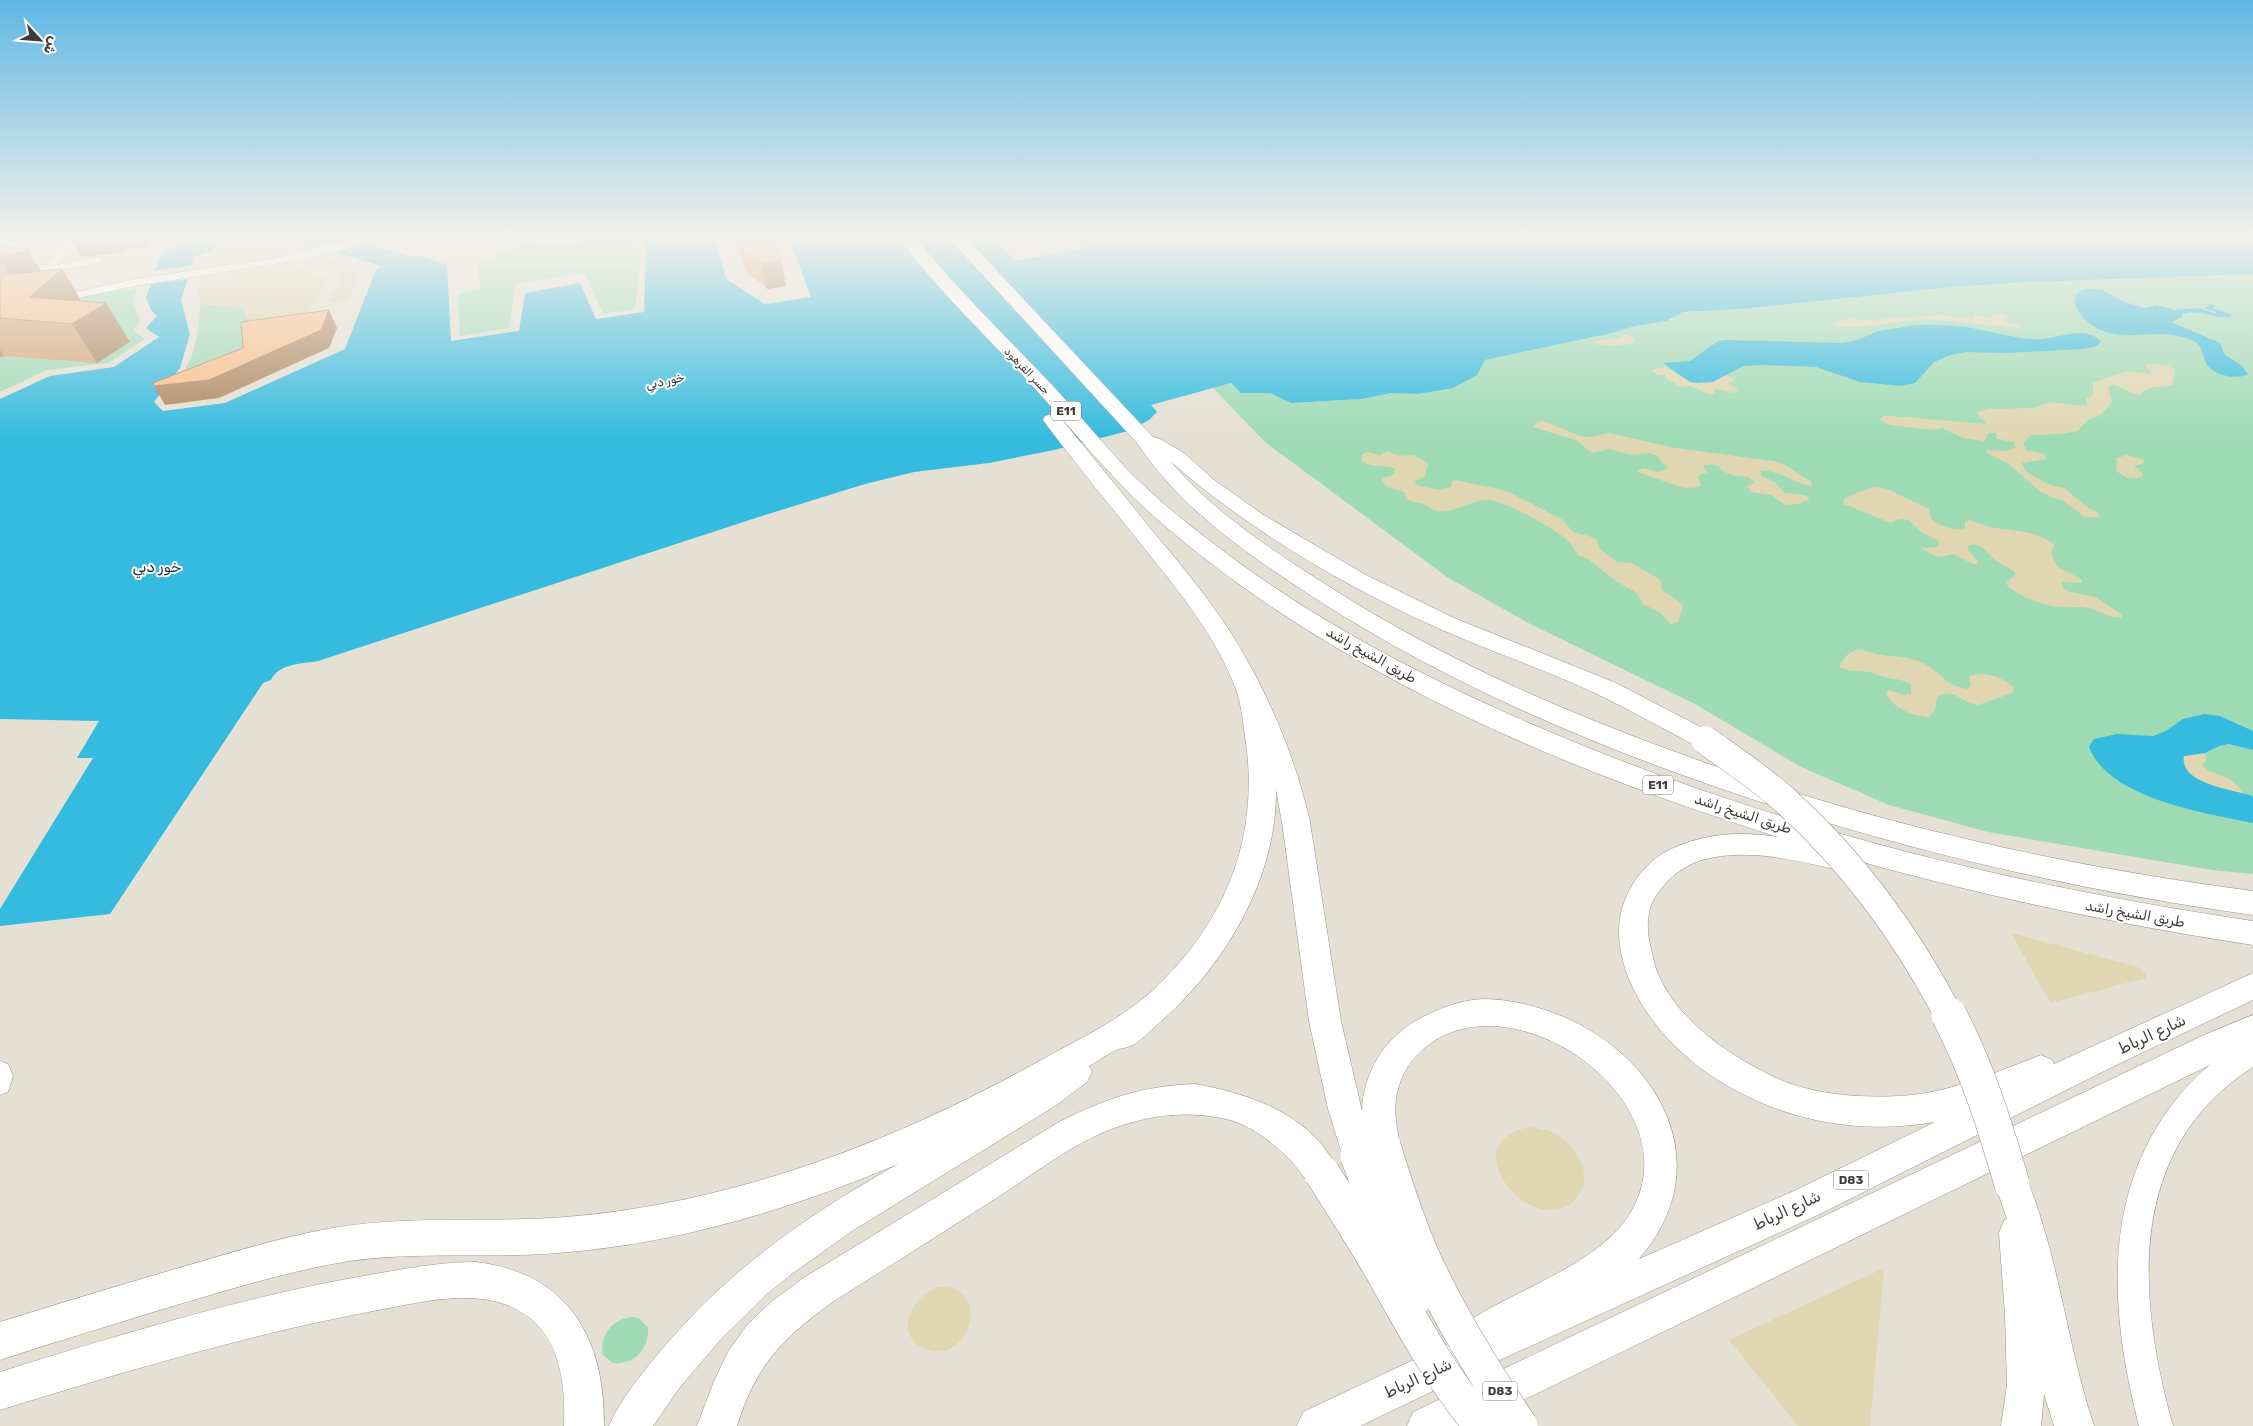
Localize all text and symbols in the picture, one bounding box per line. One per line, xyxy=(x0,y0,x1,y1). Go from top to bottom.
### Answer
north arrow xyxy=(15,15,65,65)
text: ش xyxy=(40,34,63,57)
street label: جسر القرهود xyxy=(1001,345,1053,398)
water label: خور دبي xyxy=(644,370,686,394)
road number: E11 xyxy=(1051,402,1081,421)
water label: خور دبي xyxy=(132,558,182,579)
street label: طريق الشيخ راشد xyxy=(1322,623,1419,689)
road number: E11 xyxy=(1643,776,1673,794)
street label: طريق الشيخ راشد xyxy=(1692,790,1794,840)
street label: طريق الشيخ راشد xyxy=(2083,897,2186,933)
street label: شارع الرباط xyxy=(2115,1010,2190,1060)
road number: D83 xyxy=(1834,1170,1868,1190)
street label: شارع الرباط xyxy=(1750,1186,1825,1236)
street label: شارع الرباط xyxy=(1381,1354,1456,1404)
road number: D83 xyxy=(1482,1382,1518,1400)

